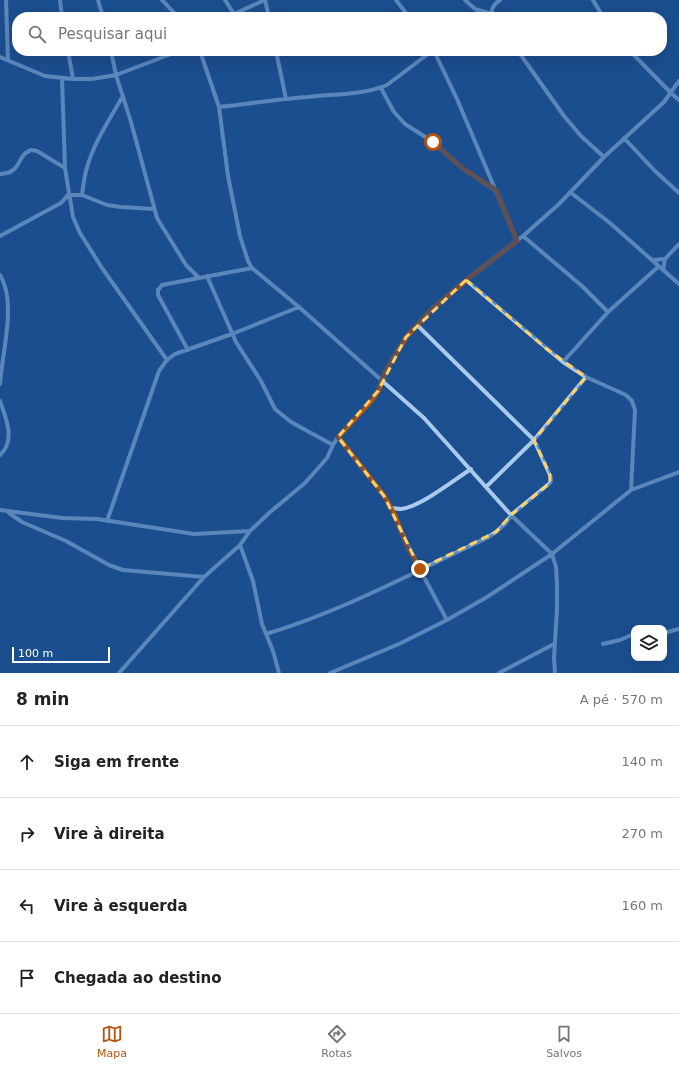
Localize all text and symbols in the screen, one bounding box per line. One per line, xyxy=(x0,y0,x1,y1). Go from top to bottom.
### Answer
search box xyxy=(12,12,667,56)
icon: search xyxy=(26,23,48,45)
text: Pesquisar aqui xyxy=(58,25,167,43)
route start xyxy=(424,133,442,151)
route end xyxy=(411,560,429,578)
map controls xyxy=(631,625,667,661)
button: layers xyxy=(631,625,667,661)
scale bar xyxy=(12,645,110,664)
text: 100 m xyxy=(18,647,53,660)
text: 8 min xyxy=(16,689,69,709)
text: A pé · 570 m xyxy=(580,692,663,707)
icon: ahead xyxy=(16,751,38,773)
text: Siga em frente xyxy=(54,753,179,771)
text: 140 m xyxy=(621,754,663,769)
icon: right xyxy=(16,823,38,845)
text: Vire à direita xyxy=(54,825,165,843)
text: 270 m xyxy=(621,826,663,841)
icon: left xyxy=(16,895,38,917)
text: Vire à esquerda xyxy=(54,897,188,915)
text: 160 m xyxy=(621,898,663,913)
icon: arrive xyxy=(16,967,38,989)
text: Chegada ao destino xyxy=(54,969,222,987)
tab: Mapa xyxy=(97,1023,127,1060)
tab: Rotas xyxy=(321,1023,352,1060)
tab: Salvos xyxy=(546,1023,582,1060)

